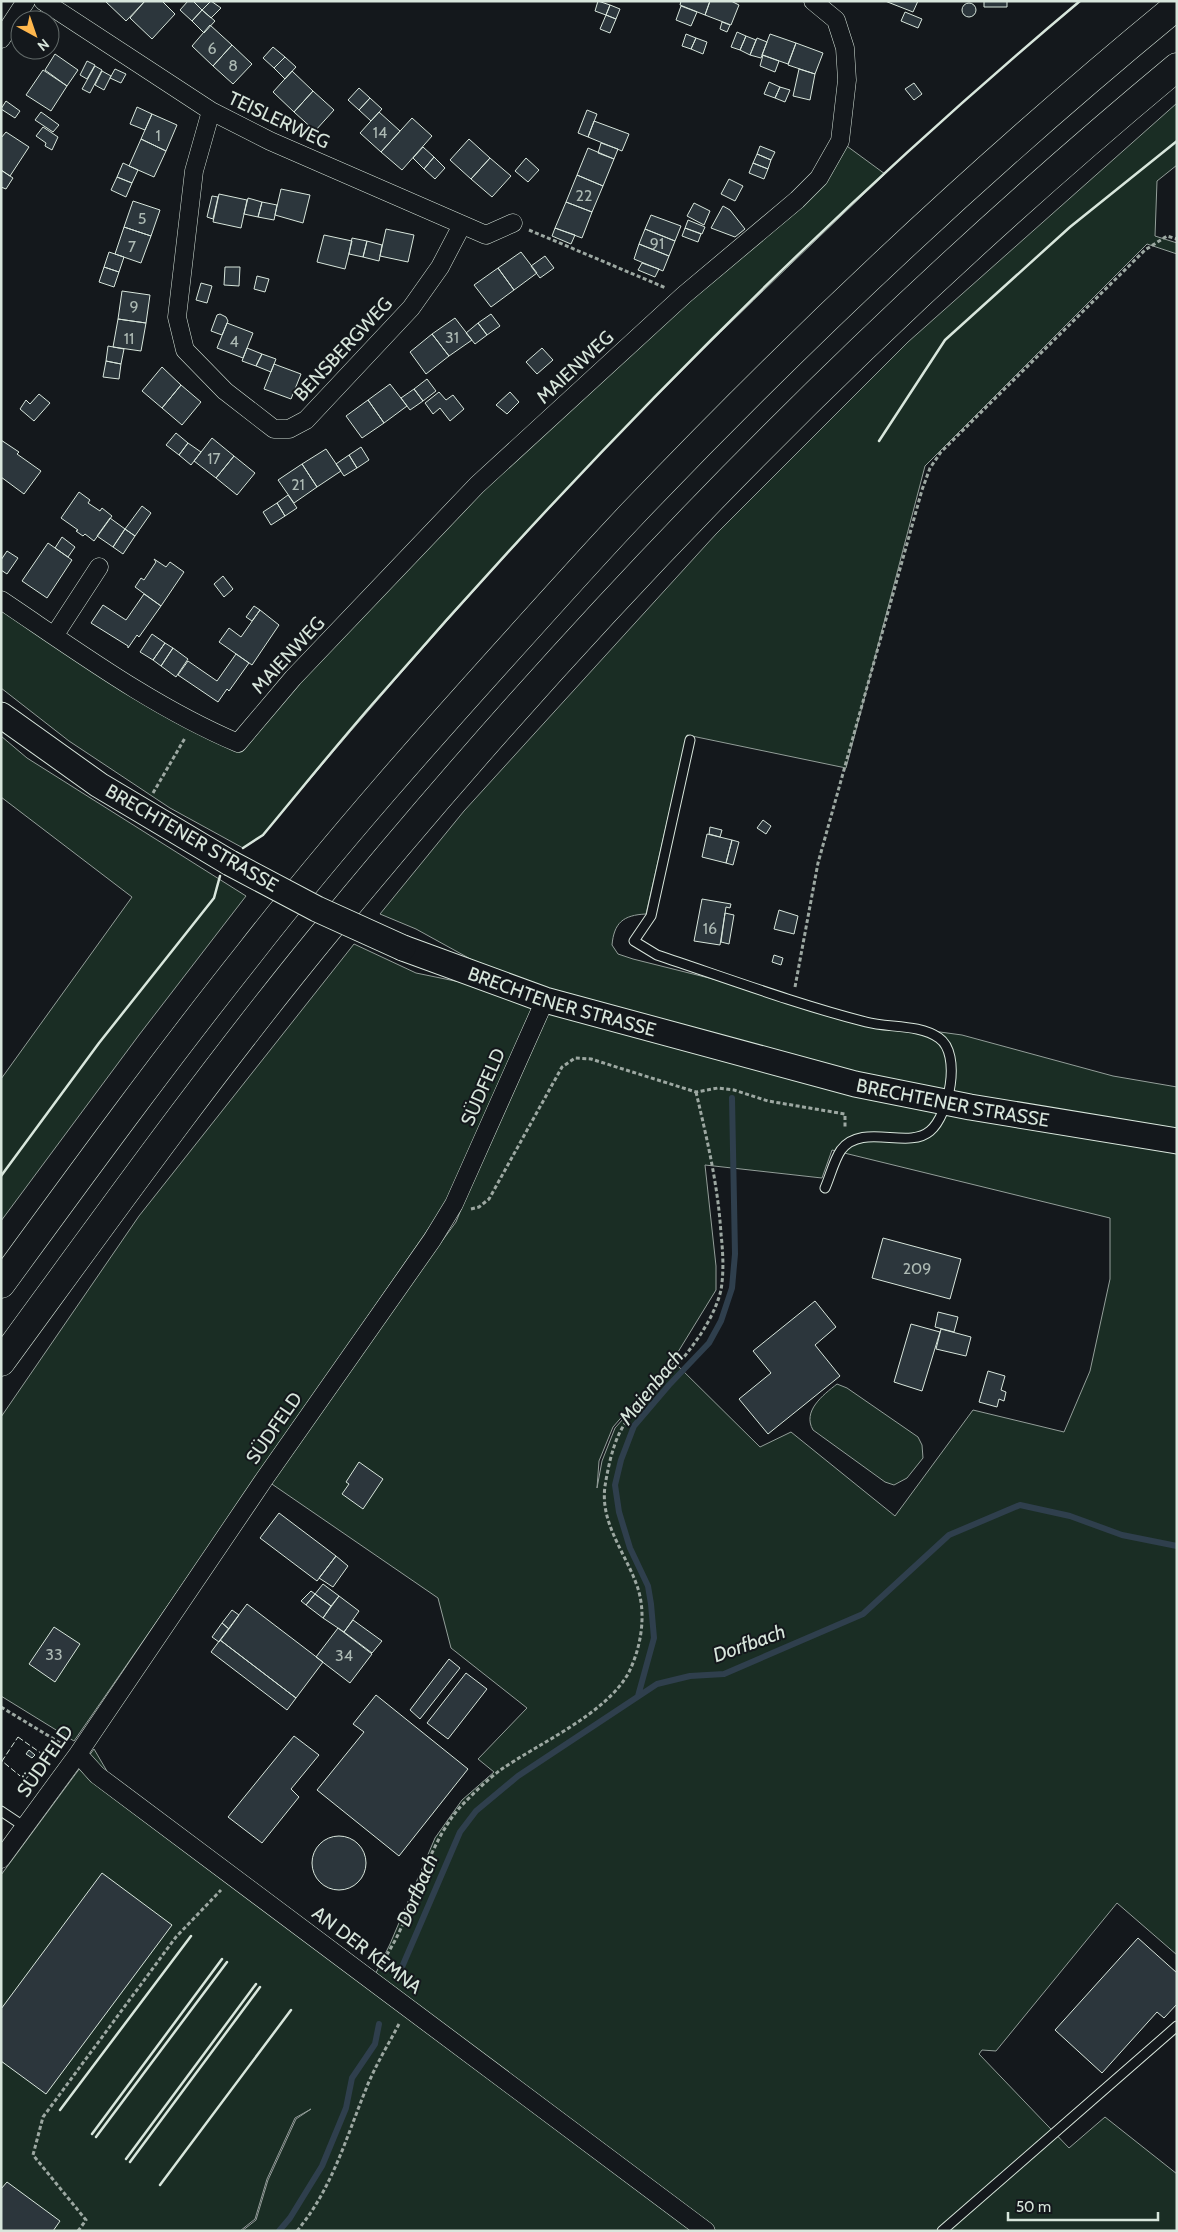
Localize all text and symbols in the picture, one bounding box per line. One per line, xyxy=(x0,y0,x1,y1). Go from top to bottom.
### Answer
north arrow xyxy=(10,10,60,60)
text: N xyxy=(34,35,53,55)
house number: 6 xyxy=(207,39,217,58)
house number: 8 xyxy=(228,56,238,75)
street label: TEISLERWEG xyxy=(225,87,333,153)
house number: 14 xyxy=(373,123,387,142)
house number: 1 xyxy=(155,126,161,145)
house number: 22 xyxy=(576,186,592,205)
house number: 5 xyxy=(138,209,146,228)
house number: 91 xyxy=(650,234,664,253)
house number: 7 xyxy=(128,237,136,256)
street label: BENSBERGWEG xyxy=(289,292,397,406)
house number: 9 xyxy=(129,297,139,316)
street label: MAIENWEG xyxy=(532,326,618,408)
house number: 31 xyxy=(445,328,459,347)
house number: 11 xyxy=(124,329,134,348)
house number: 4 xyxy=(229,332,239,351)
house number: 17 xyxy=(207,449,221,468)
house number: 21 xyxy=(291,475,305,494)
street label: MAIENWEG xyxy=(247,612,329,698)
street label: BRECHTENER STRASSE xyxy=(102,779,282,897)
house number: 16 xyxy=(703,919,717,938)
street label: BRECHTENER STRASSE xyxy=(465,961,659,1041)
street label: SÜDFELD xyxy=(456,1044,510,1129)
street label: BRECHTENER STRASSE xyxy=(854,1073,1051,1131)
house number: 209 xyxy=(903,1259,931,1278)
water label: Maienbach xyxy=(613,1345,688,1430)
street label: SÜDFELD xyxy=(241,1387,307,1468)
water label: Dorfbach xyxy=(709,1619,789,1667)
house number: 33 xyxy=(45,1645,63,1664)
house number: 34 xyxy=(335,1646,353,1665)
street label: SÜDFELD xyxy=(12,1720,78,1801)
water label: Dorfbach xyxy=(391,1851,443,1929)
street label: AN DER KEMNA xyxy=(308,1901,427,1999)
scale bar xyxy=(1008,2190,1158,2222)
text: 50 m xyxy=(1016,2198,1051,2216)

